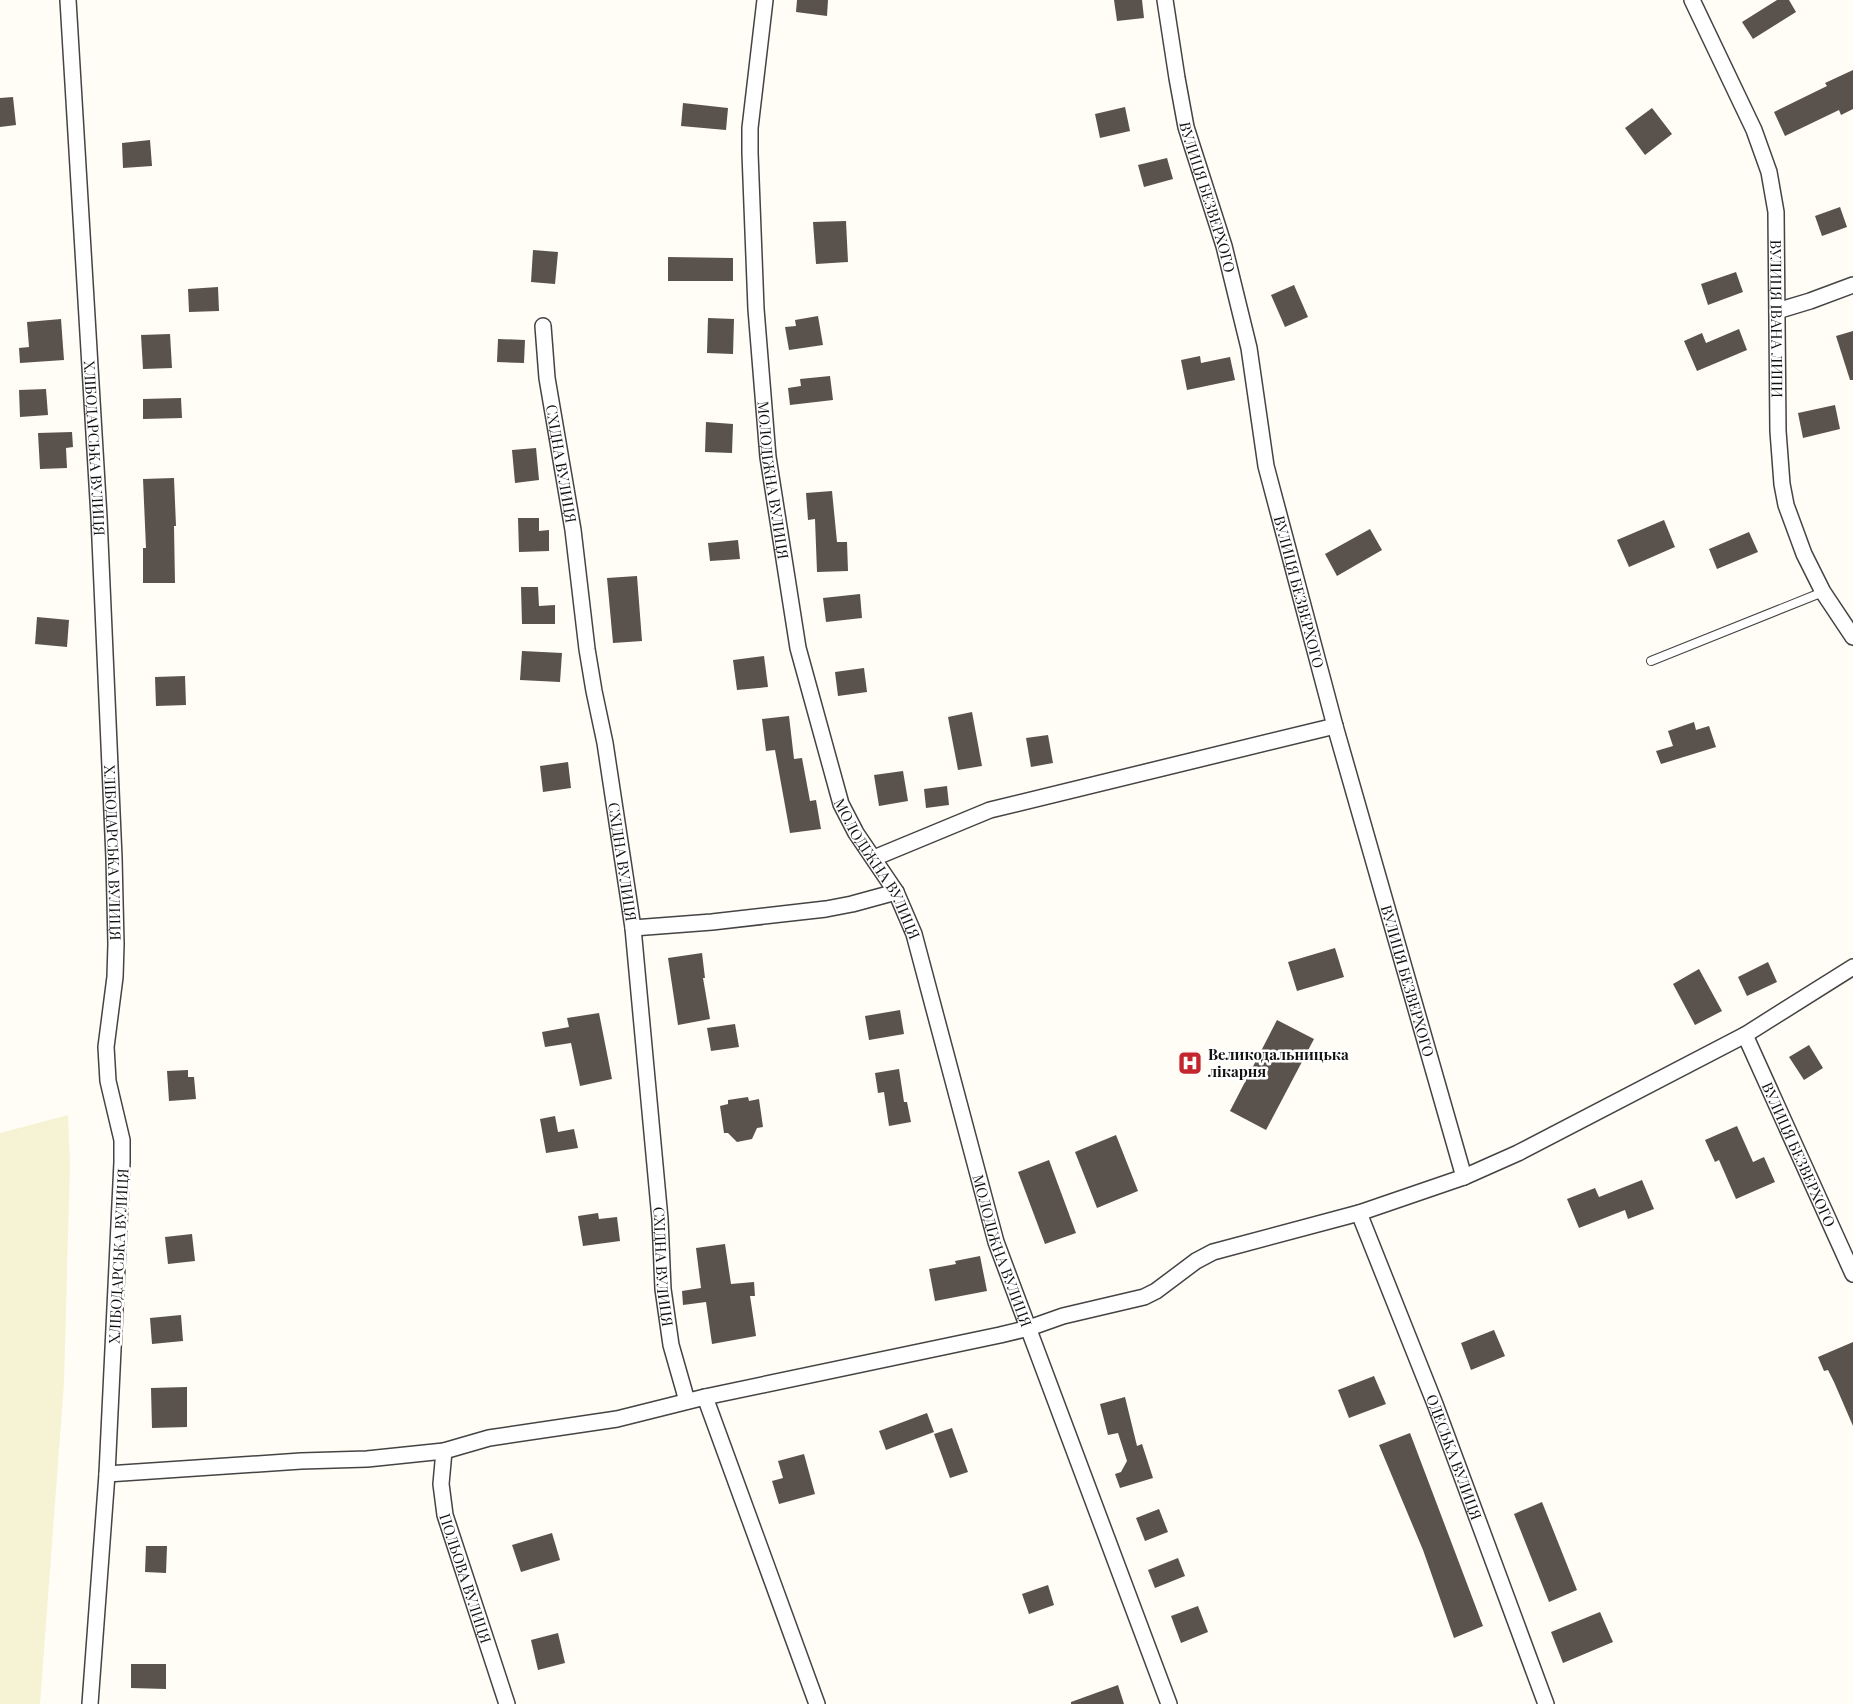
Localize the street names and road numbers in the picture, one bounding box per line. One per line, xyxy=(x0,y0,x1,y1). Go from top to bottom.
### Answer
street label: ВУЛИЦЯ БЕЗВЕРХОГО xyxy=(1175,120,1240,274)
street label: ВУЛИЦЯ ІВАНА ЛИПИ xyxy=(1766,240,1788,398)
street label: ХЛІБОДАРСЬКА ВУЛИЦЯ xyxy=(80,360,110,536)
street label: МОЛОДІЖНА ВУЛИЦЯ xyxy=(753,400,794,561)
street label: СХІДНА ВУЛИЦЯ xyxy=(542,403,582,525)
street label: ВУЛИЦЯ БЕЗВЕРХОГО xyxy=(1270,513,1329,670)
street label: ХЛІБОДАРСЬКА ВУЛИЦЯ xyxy=(100,765,126,941)
street label: МОЛОДІЖНА ВУЛИЦЯ xyxy=(830,795,925,942)
street label: СХІДНА ВУЛИЦЯ xyxy=(604,801,642,923)
street label: ВУЛИЦЯ БЕЗВЕРХОГО xyxy=(1377,903,1439,1059)
street label: ВУЛИЦЯ БЕЗВЕРХОГО xyxy=(1757,1079,1840,1230)
street label: ХЛІБОДАРСЬКА ВУЛИЦЯ xyxy=(103,1168,133,1344)
street label: МОЛОДІЖНА ВУЛИЦЯ xyxy=(968,1172,1037,1330)
street label: СХІДНА ВУЛИЦЯ xyxy=(649,1206,678,1328)
street label: ОДЕСЬКА ВУЛИЦЯ xyxy=(1422,1391,1487,1523)
street label: ПОЛЬОВА ВУЛИЦЯ xyxy=(435,1511,496,1646)

